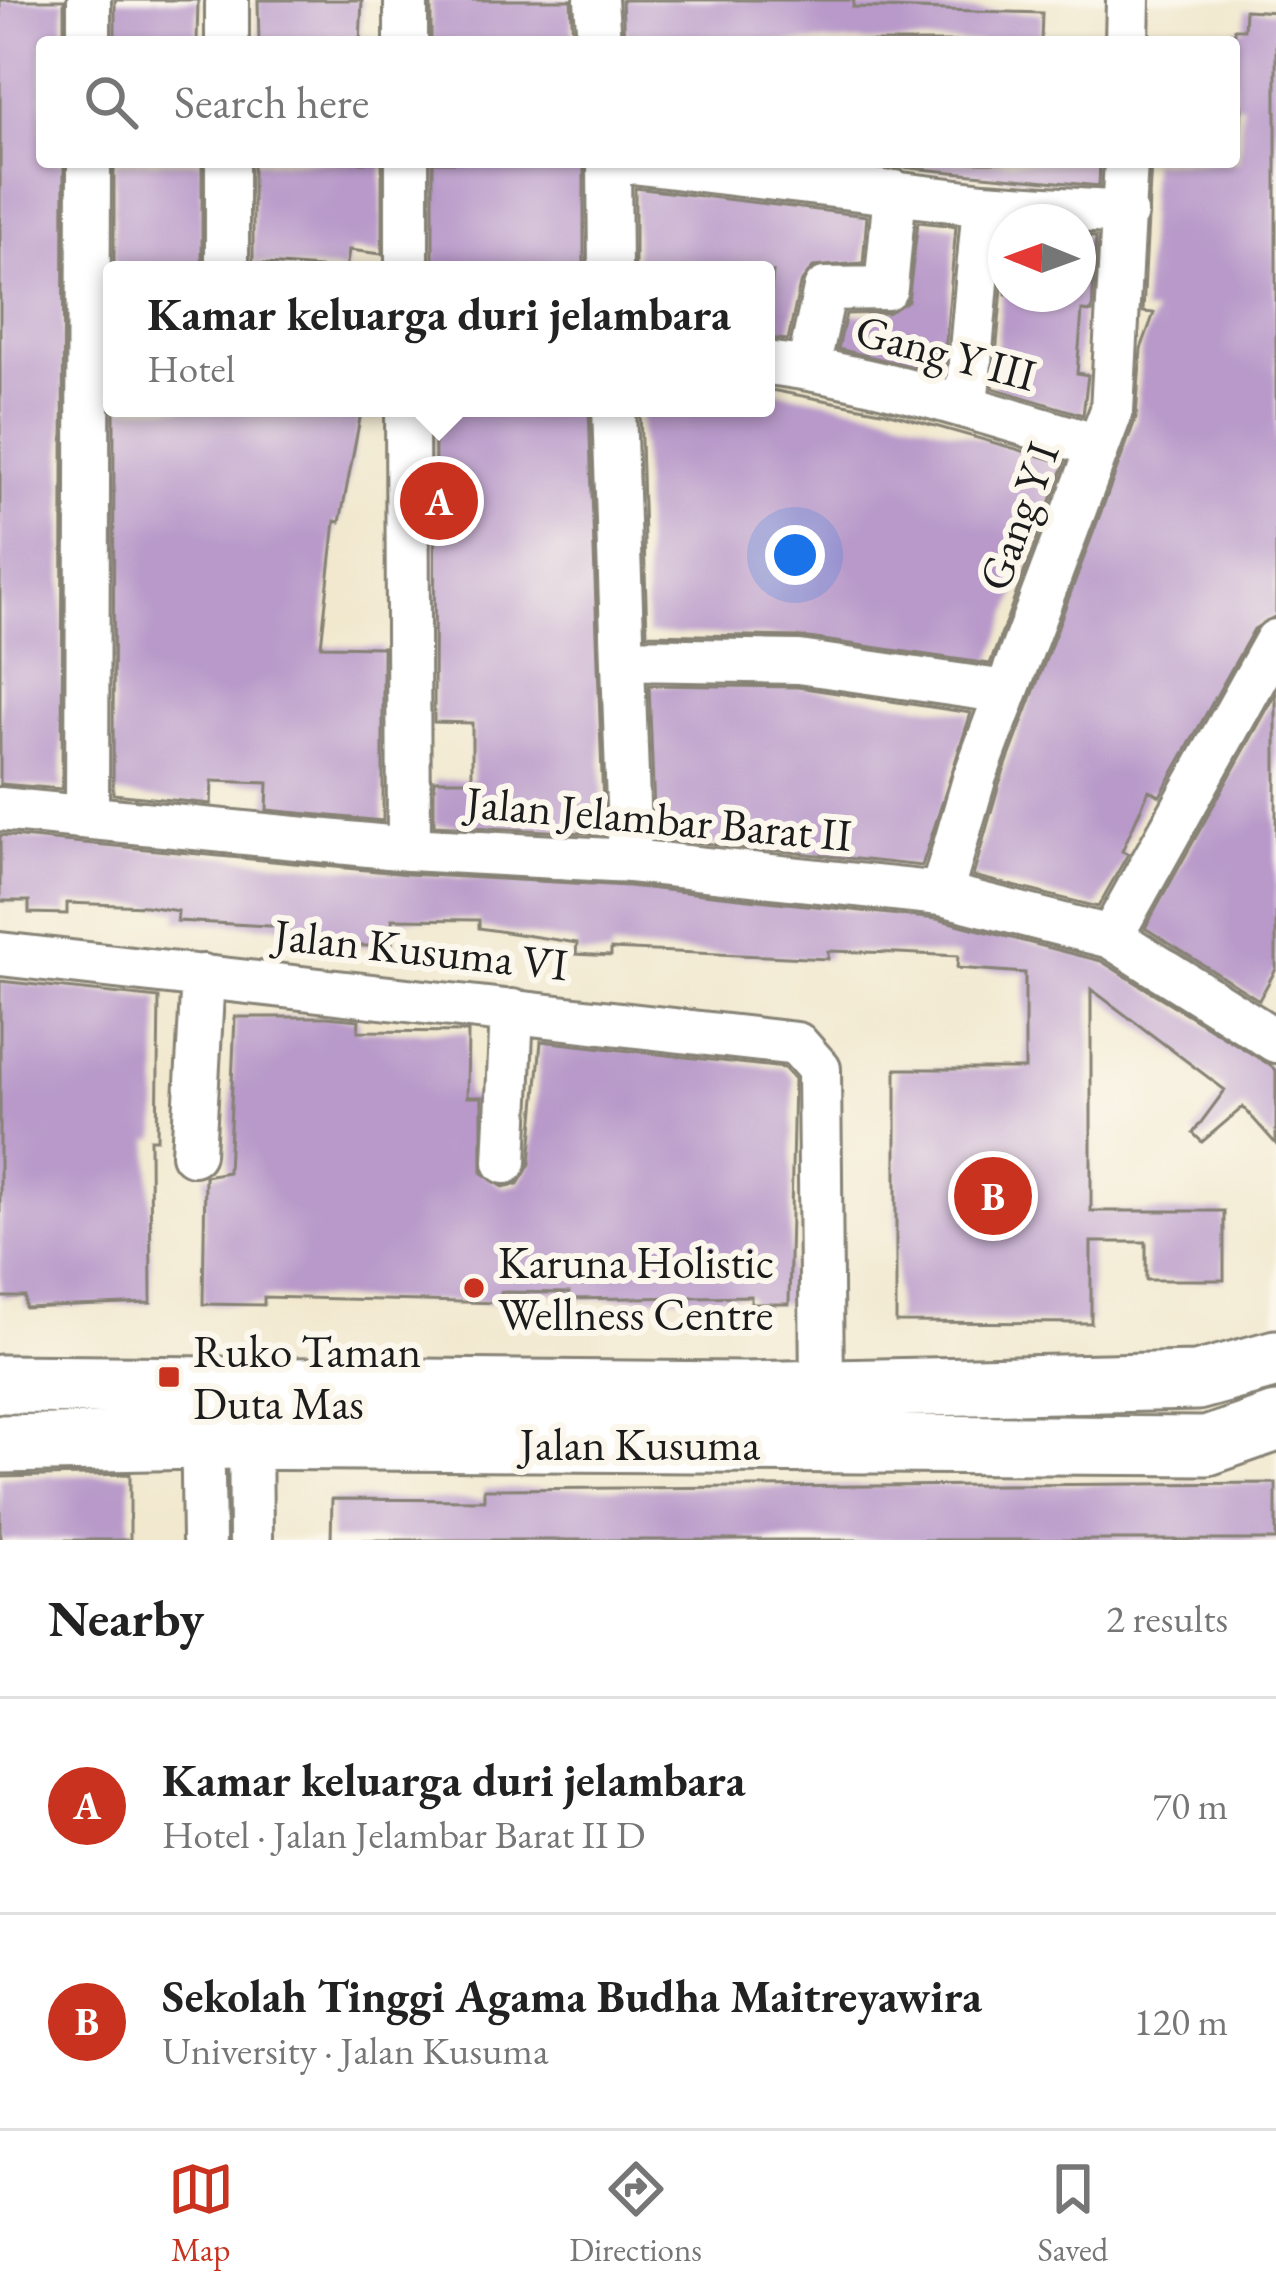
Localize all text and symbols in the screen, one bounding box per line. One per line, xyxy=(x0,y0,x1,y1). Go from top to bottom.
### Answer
search box xyxy=(36,36,1240,168)
icon: search xyxy=(78,69,144,135)
text: Search here xyxy=(174,73,369,131)
north arrow xyxy=(988,204,1096,312)
popup xyxy=(103,261,775,417)
text: Kamar keluarga duri jelambara xyxy=(147,285,731,343)
street label: Gang Y III xyxy=(850,300,1042,404)
text: Hotel xyxy=(147,343,235,394)
street label: Gang Y I xyxy=(965,434,1071,598)
pin: A xyxy=(400,456,478,546)
your location xyxy=(765,525,825,585)
street label: Jalan Jelambar Barat II xyxy=(460,772,854,864)
street label: Jalan Kusuma VI xyxy=(267,904,571,993)
pin: B xyxy=(954,1151,1032,1241)
place label: Karuna Holistic Wellness Centre xyxy=(498,1233,774,1343)
marker: Karuna Holistic Wellness Centre xyxy=(461,1275,487,1301)
place label: Ruko Taman Duta Mas xyxy=(193,1322,421,1432)
marker: Ruko Taman Duta Mas xyxy=(156,1364,182,1390)
street label: Jalan Kusuma xyxy=(516,1415,760,1473)
text: Nearby xyxy=(48,1585,204,1651)
text: 2 results xyxy=(1106,1593,1228,1644)
text: Kamar keluarga duri jelambara xyxy=(162,1751,745,1809)
text: A xyxy=(73,1780,101,1831)
text: 70 m xyxy=(1152,1780,1228,1831)
text: Hotel · Jalan Jelambar Barat II D xyxy=(162,1809,645,1860)
text: Sekolah Tinggi Agama Budha Maitreyawira xyxy=(162,1967,982,2025)
text: B xyxy=(75,1996,99,2047)
text: 120 m xyxy=(1134,1996,1228,2047)
text: University · Jalan Kusuma xyxy=(162,2025,548,2076)
tab: Map xyxy=(168,2156,234,2271)
tab: Directions xyxy=(569,2156,702,2271)
tab: Saved xyxy=(1038,2156,1108,2271)

